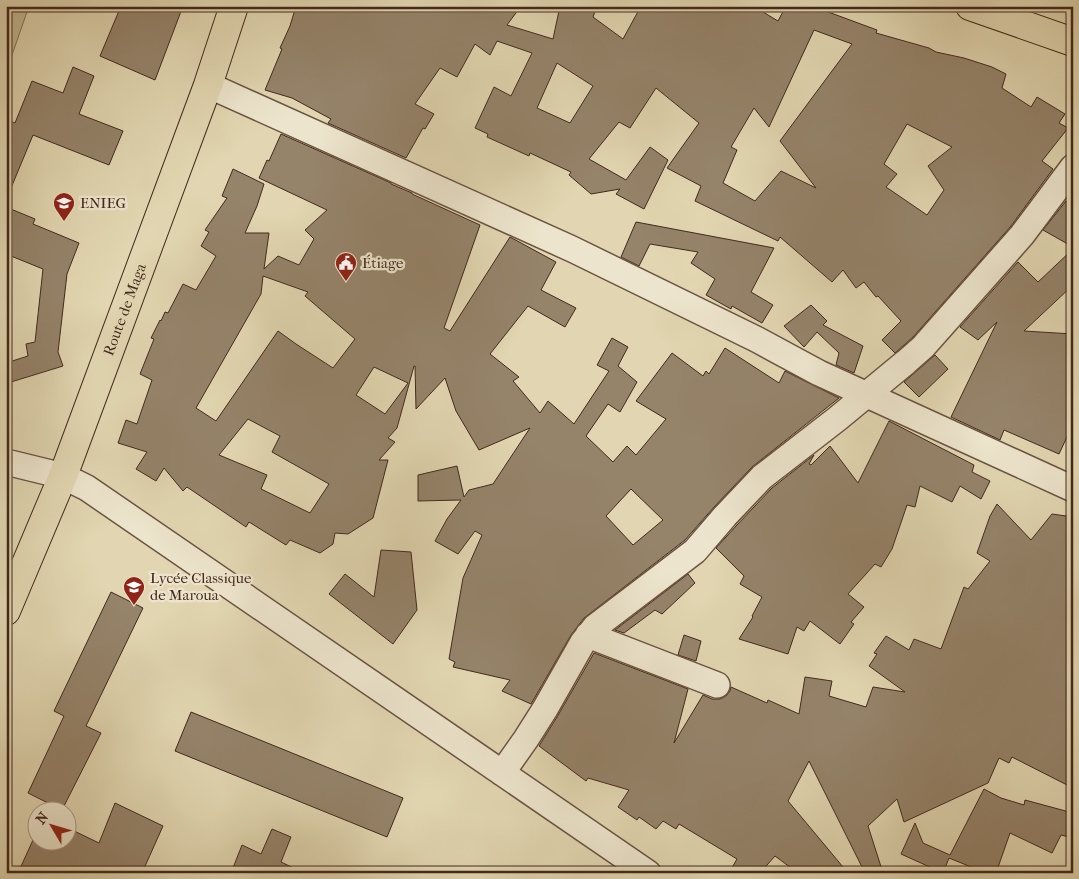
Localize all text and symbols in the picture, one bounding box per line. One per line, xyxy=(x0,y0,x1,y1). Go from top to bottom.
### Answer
school or university icon: ENIEG xyxy=(52,191,76,222)
place label: ENIEG xyxy=(80,194,127,212)
public building icon: Étiage xyxy=(334,251,358,282)
place label: Étiage xyxy=(362,254,404,272)
street label: Route de Maga xyxy=(99,260,150,358)
place label: Lycée Classique de Maroua xyxy=(150,569,252,604)
school or university icon: Lycée Classique de Maroua xyxy=(122,575,146,606)
north arrow xyxy=(28,802,78,852)
text: N xyxy=(32,809,52,828)

